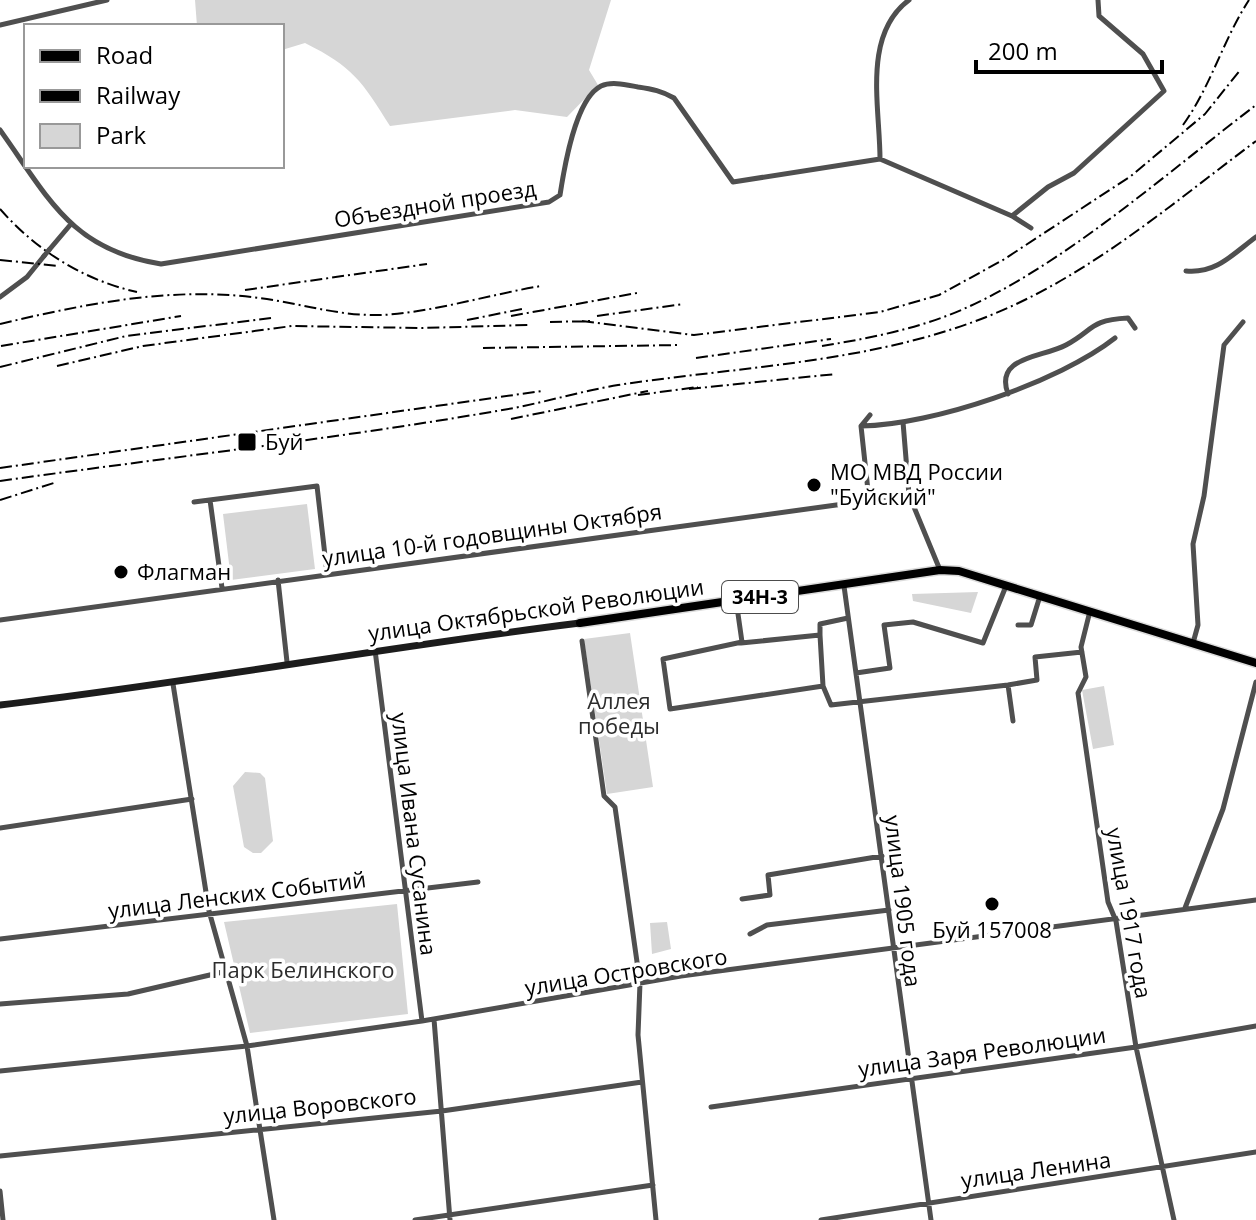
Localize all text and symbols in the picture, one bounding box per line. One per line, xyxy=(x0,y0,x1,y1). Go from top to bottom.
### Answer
legend xyxy=(24,24,284,168)
scale bar xyxy=(976,24,1162,74)
text: 200 m xyxy=(988,34,1058,67)
text: Road xyxy=(96,38,153,71)
text: Railway xyxy=(96,78,181,111)
text: Park xyxy=(96,118,147,151)
street label: Объездной проезд xyxy=(332,172,538,234)
place label: Буй xyxy=(265,426,303,456)
marker: Буй xyxy=(236,431,258,453)
place label: МО МВД России "Буйский" xyxy=(830,456,1003,511)
marker: МО МВД России "Буйский" xyxy=(805,476,823,494)
street label: улица 10-й годовщины Октября xyxy=(320,495,664,573)
place label: Флагман xyxy=(137,556,231,586)
marker: Флагман xyxy=(112,563,130,581)
street label: улица Октябрьской Революции xyxy=(366,571,706,647)
road number: 34Н-3 xyxy=(722,581,798,613)
park label: Аллея победы xyxy=(578,685,660,740)
street label: улица Ивана Сусанина xyxy=(385,711,445,957)
street label: улица 1905 года xyxy=(879,813,929,989)
street label: улица 1917 года xyxy=(1100,825,1160,1001)
street label: улица Ленских Событий xyxy=(106,863,368,925)
marker: Буй 157008 xyxy=(983,895,1001,913)
place label: Буй 157008 xyxy=(932,914,1052,944)
street label: улица Островского xyxy=(523,940,729,1002)
park label: Парк Белинского xyxy=(212,954,394,984)
street label: улица Заря Революции xyxy=(856,1019,1108,1083)
street label: улица Воровского xyxy=(222,1080,418,1130)
street label: улица Ленина xyxy=(959,1144,1113,1194)

